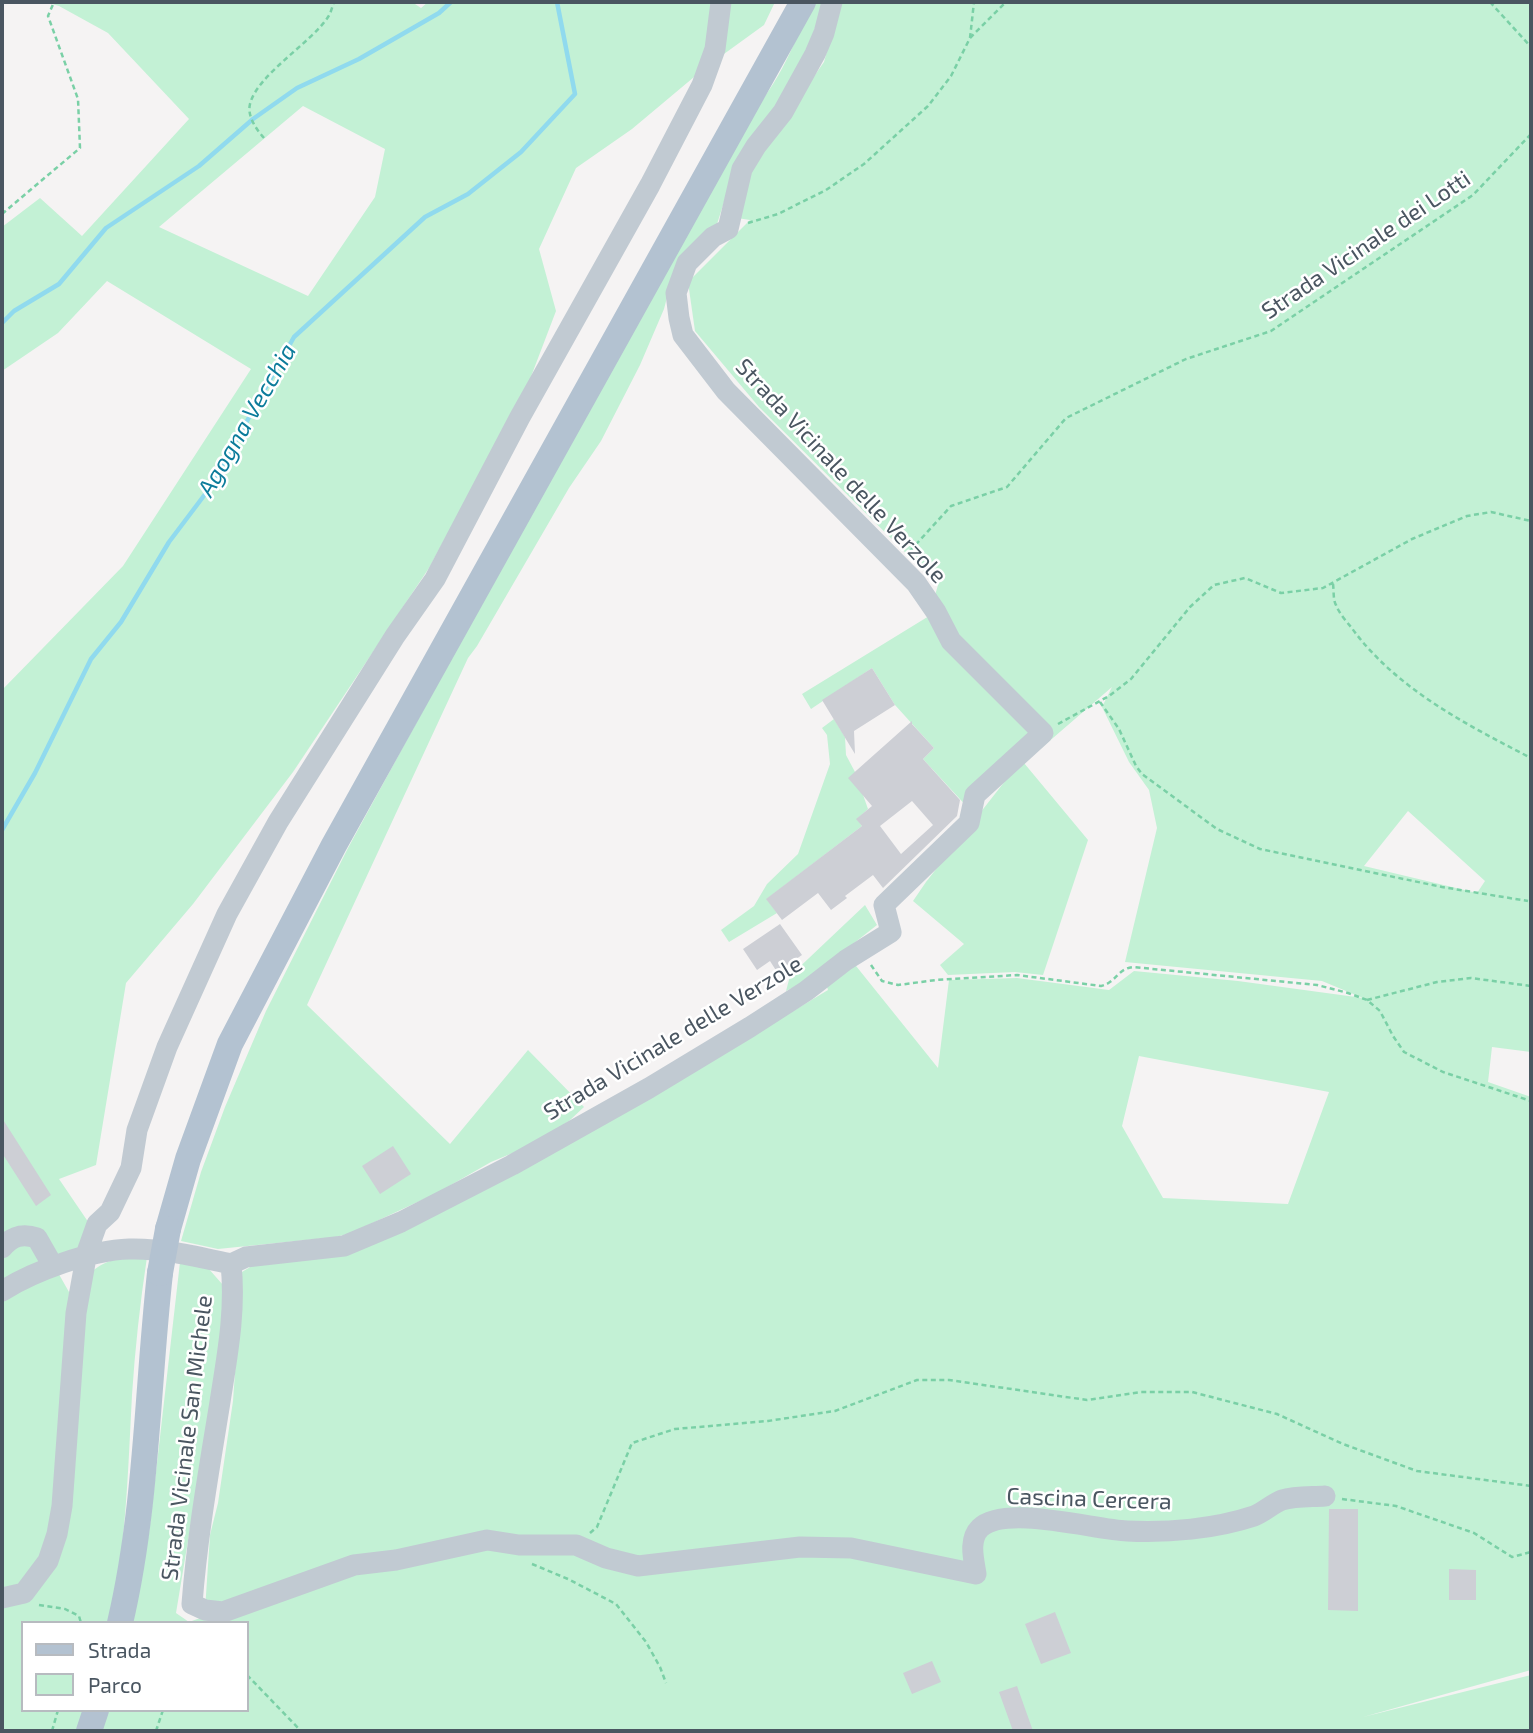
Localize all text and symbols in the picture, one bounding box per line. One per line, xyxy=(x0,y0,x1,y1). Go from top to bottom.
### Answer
street label: Strada Vicinale dei Lotti xyxy=(1256,165,1476,325)
water label: Agogna Vecchia xyxy=(192,338,302,502)
street label: Strada Vicinale delle Verzole xyxy=(730,353,952,589)
street label: Strada Vicinale delle Verzole xyxy=(539,950,807,1126)
street label: Strada Vicinale San Michele xyxy=(156,1294,218,1582)
street label: Cascina Cercera xyxy=(1006,1482,1172,1516)
legend xyxy=(21,1621,248,1712)
text: Strada xyxy=(88,1637,151,1662)
text: Parco xyxy=(88,1672,142,1697)

